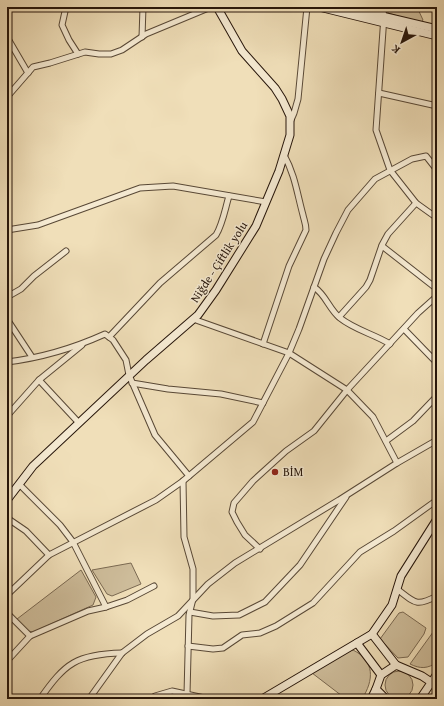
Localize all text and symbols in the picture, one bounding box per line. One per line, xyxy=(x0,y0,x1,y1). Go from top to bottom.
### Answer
north arrow xyxy=(382,22,422,62)
text: K xyxy=(388,41,403,58)
street label: Niğde - Çiftlik yolu xyxy=(186,217,252,306)
place label: BİM xyxy=(283,463,303,480)
marker: BİM xyxy=(270,467,280,477)

